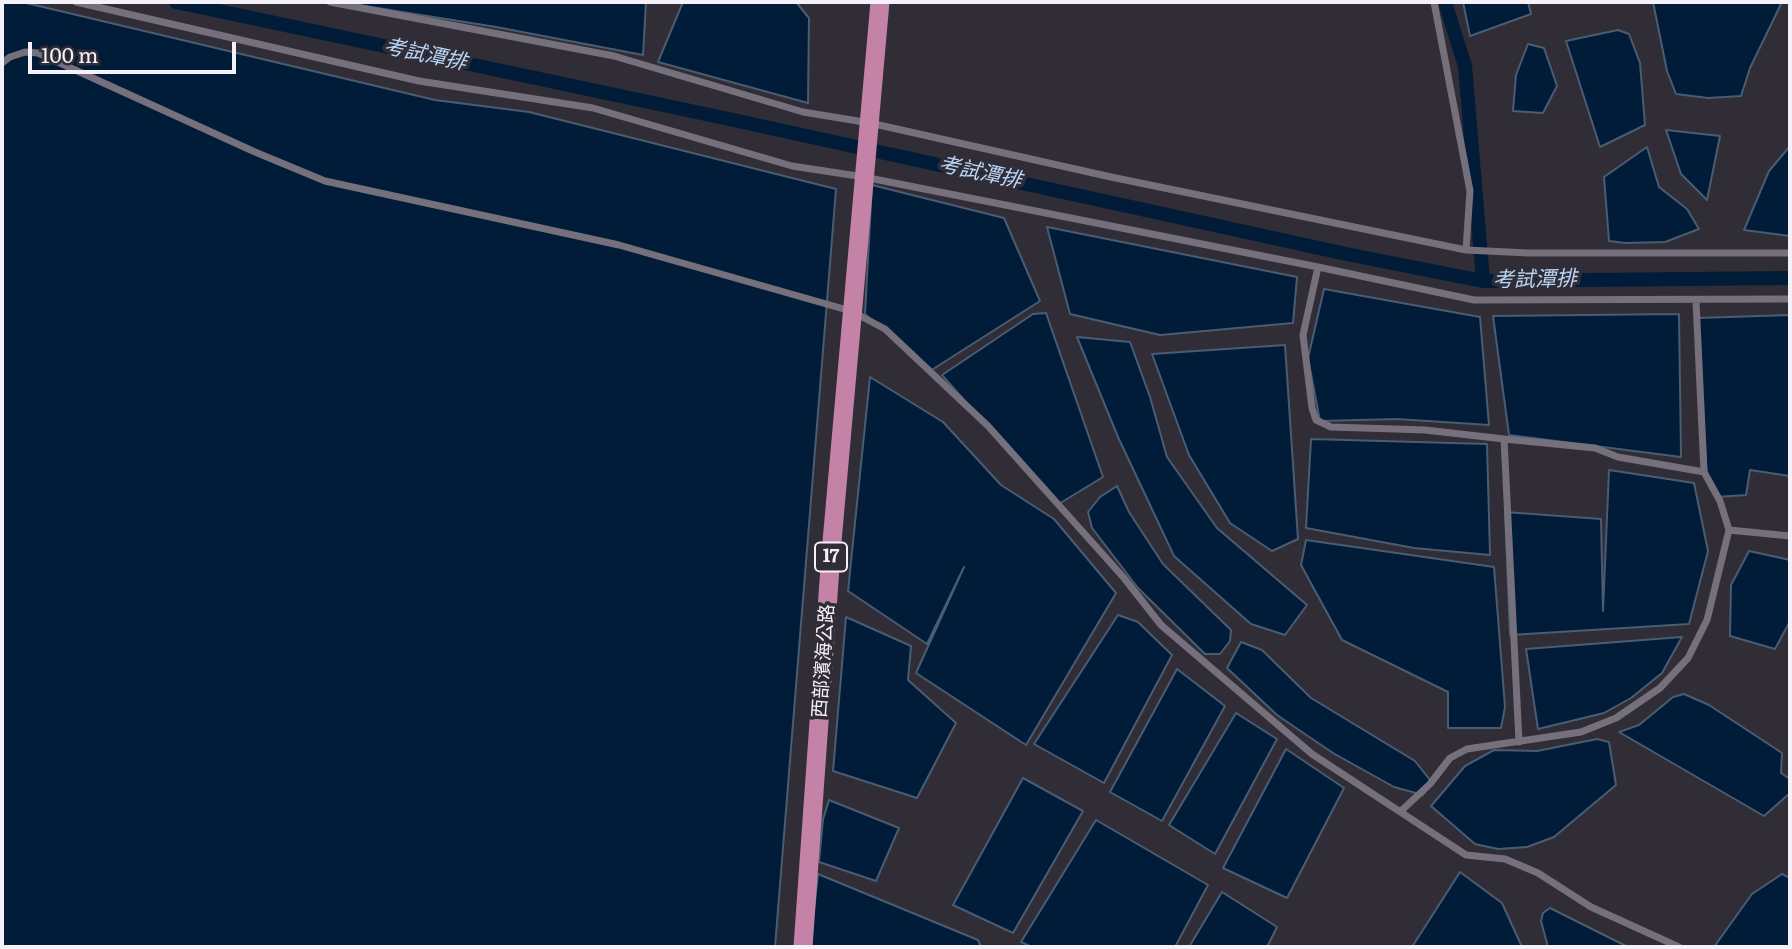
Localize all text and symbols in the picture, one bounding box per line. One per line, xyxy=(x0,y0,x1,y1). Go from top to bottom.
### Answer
scale bar xyxy=(32,28,240,72)
water label: 考試潭排 xyxy=(381,34,469,76)
text: 100 m xyxy=(41,38,98,69)
water label: 考試潭排 xyxy=(936,152,1024,194)
water label: 考試潭排 xyxy=(1493,267,1577,293)
road number: 17 xyxy=(815,542,847,572)
street label: 西部濱海公路 xyxy=(809,603,839,719)

